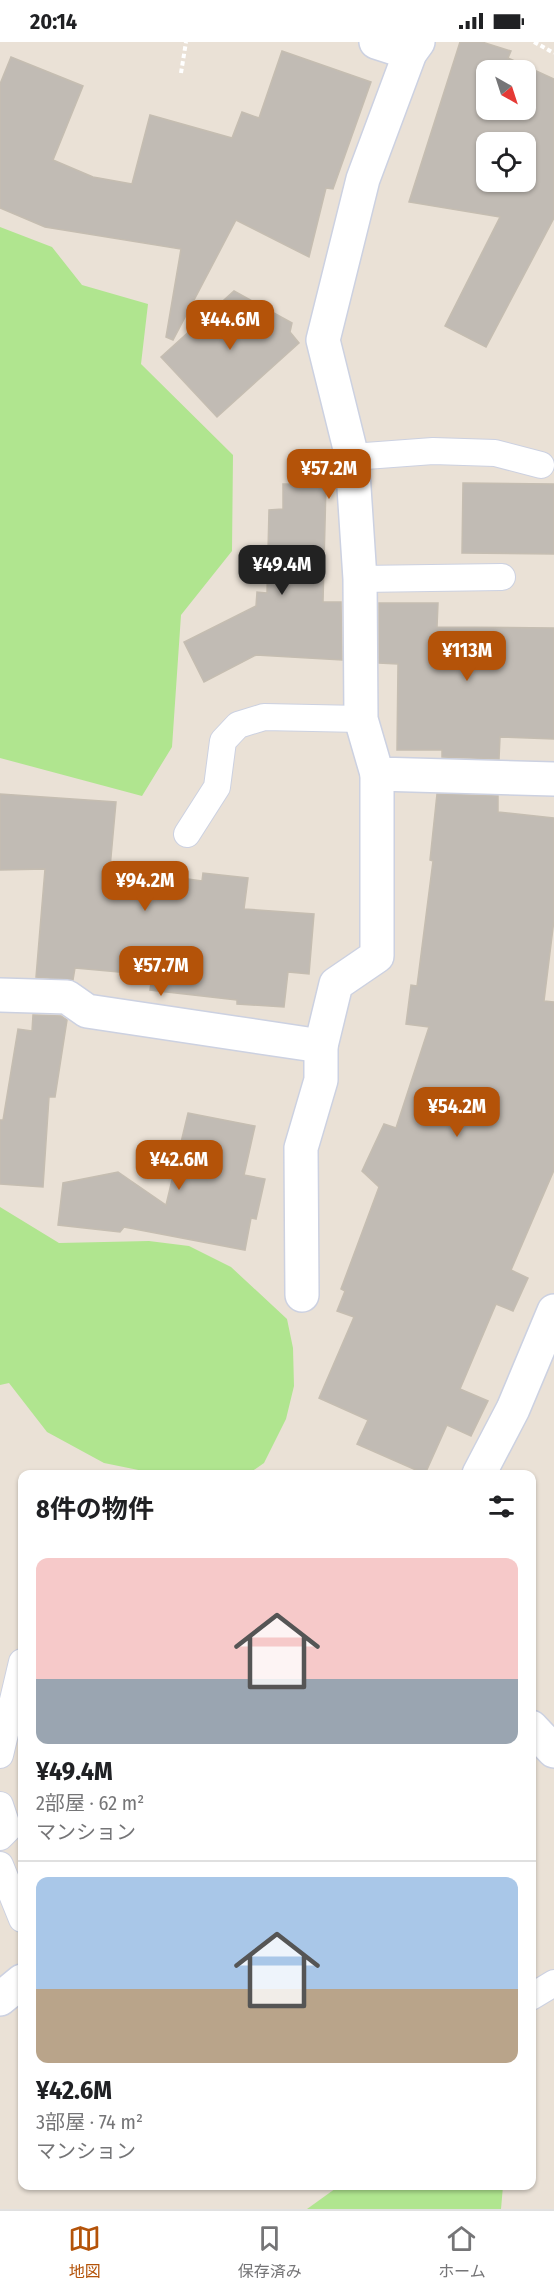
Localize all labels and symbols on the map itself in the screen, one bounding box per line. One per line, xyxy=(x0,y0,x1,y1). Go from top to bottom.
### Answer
north arrow xyxy=(476,60,536,120)
pin: ¥44.6M xyxy=(181,300,279,351)
pin: ¥57.2M xyxy=(280,449,378,500)
pin: ¥49.4M xyxy=(233,545,331,596)
pin: ¥113M xyxy=(425,631,509,682)
pin: ¥94.2M xyxy=(96,861,194,912)
pin: ¥57.7M xyxy=(112,946,210,997)
pin: ¥54.2M xyxy=(408,1087,506,1138)
pin: ¥42.6M xyxy=(130,1140,228,1191)

